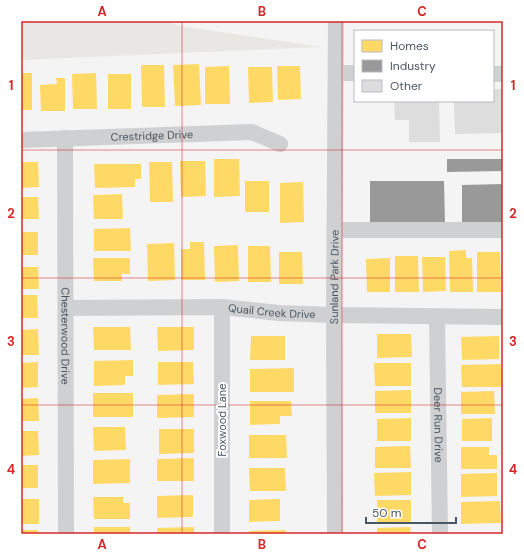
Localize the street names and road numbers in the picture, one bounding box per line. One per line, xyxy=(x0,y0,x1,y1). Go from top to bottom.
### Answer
street label: Crestridge Drive xyxy=(110,127,193,144)
street label: Sunland Park Drive xyxy=(327,230,342,324)
street label: Chesterwood Drive xyxy=(58,287,73,385)
street label: Quail Creek Drive xyxy=(227,301,316,321)
street label: Foxwood Lane xyxy=(215,384,229,456)
street label: Deer Run Drive xyxy=(431,387,446,463)

